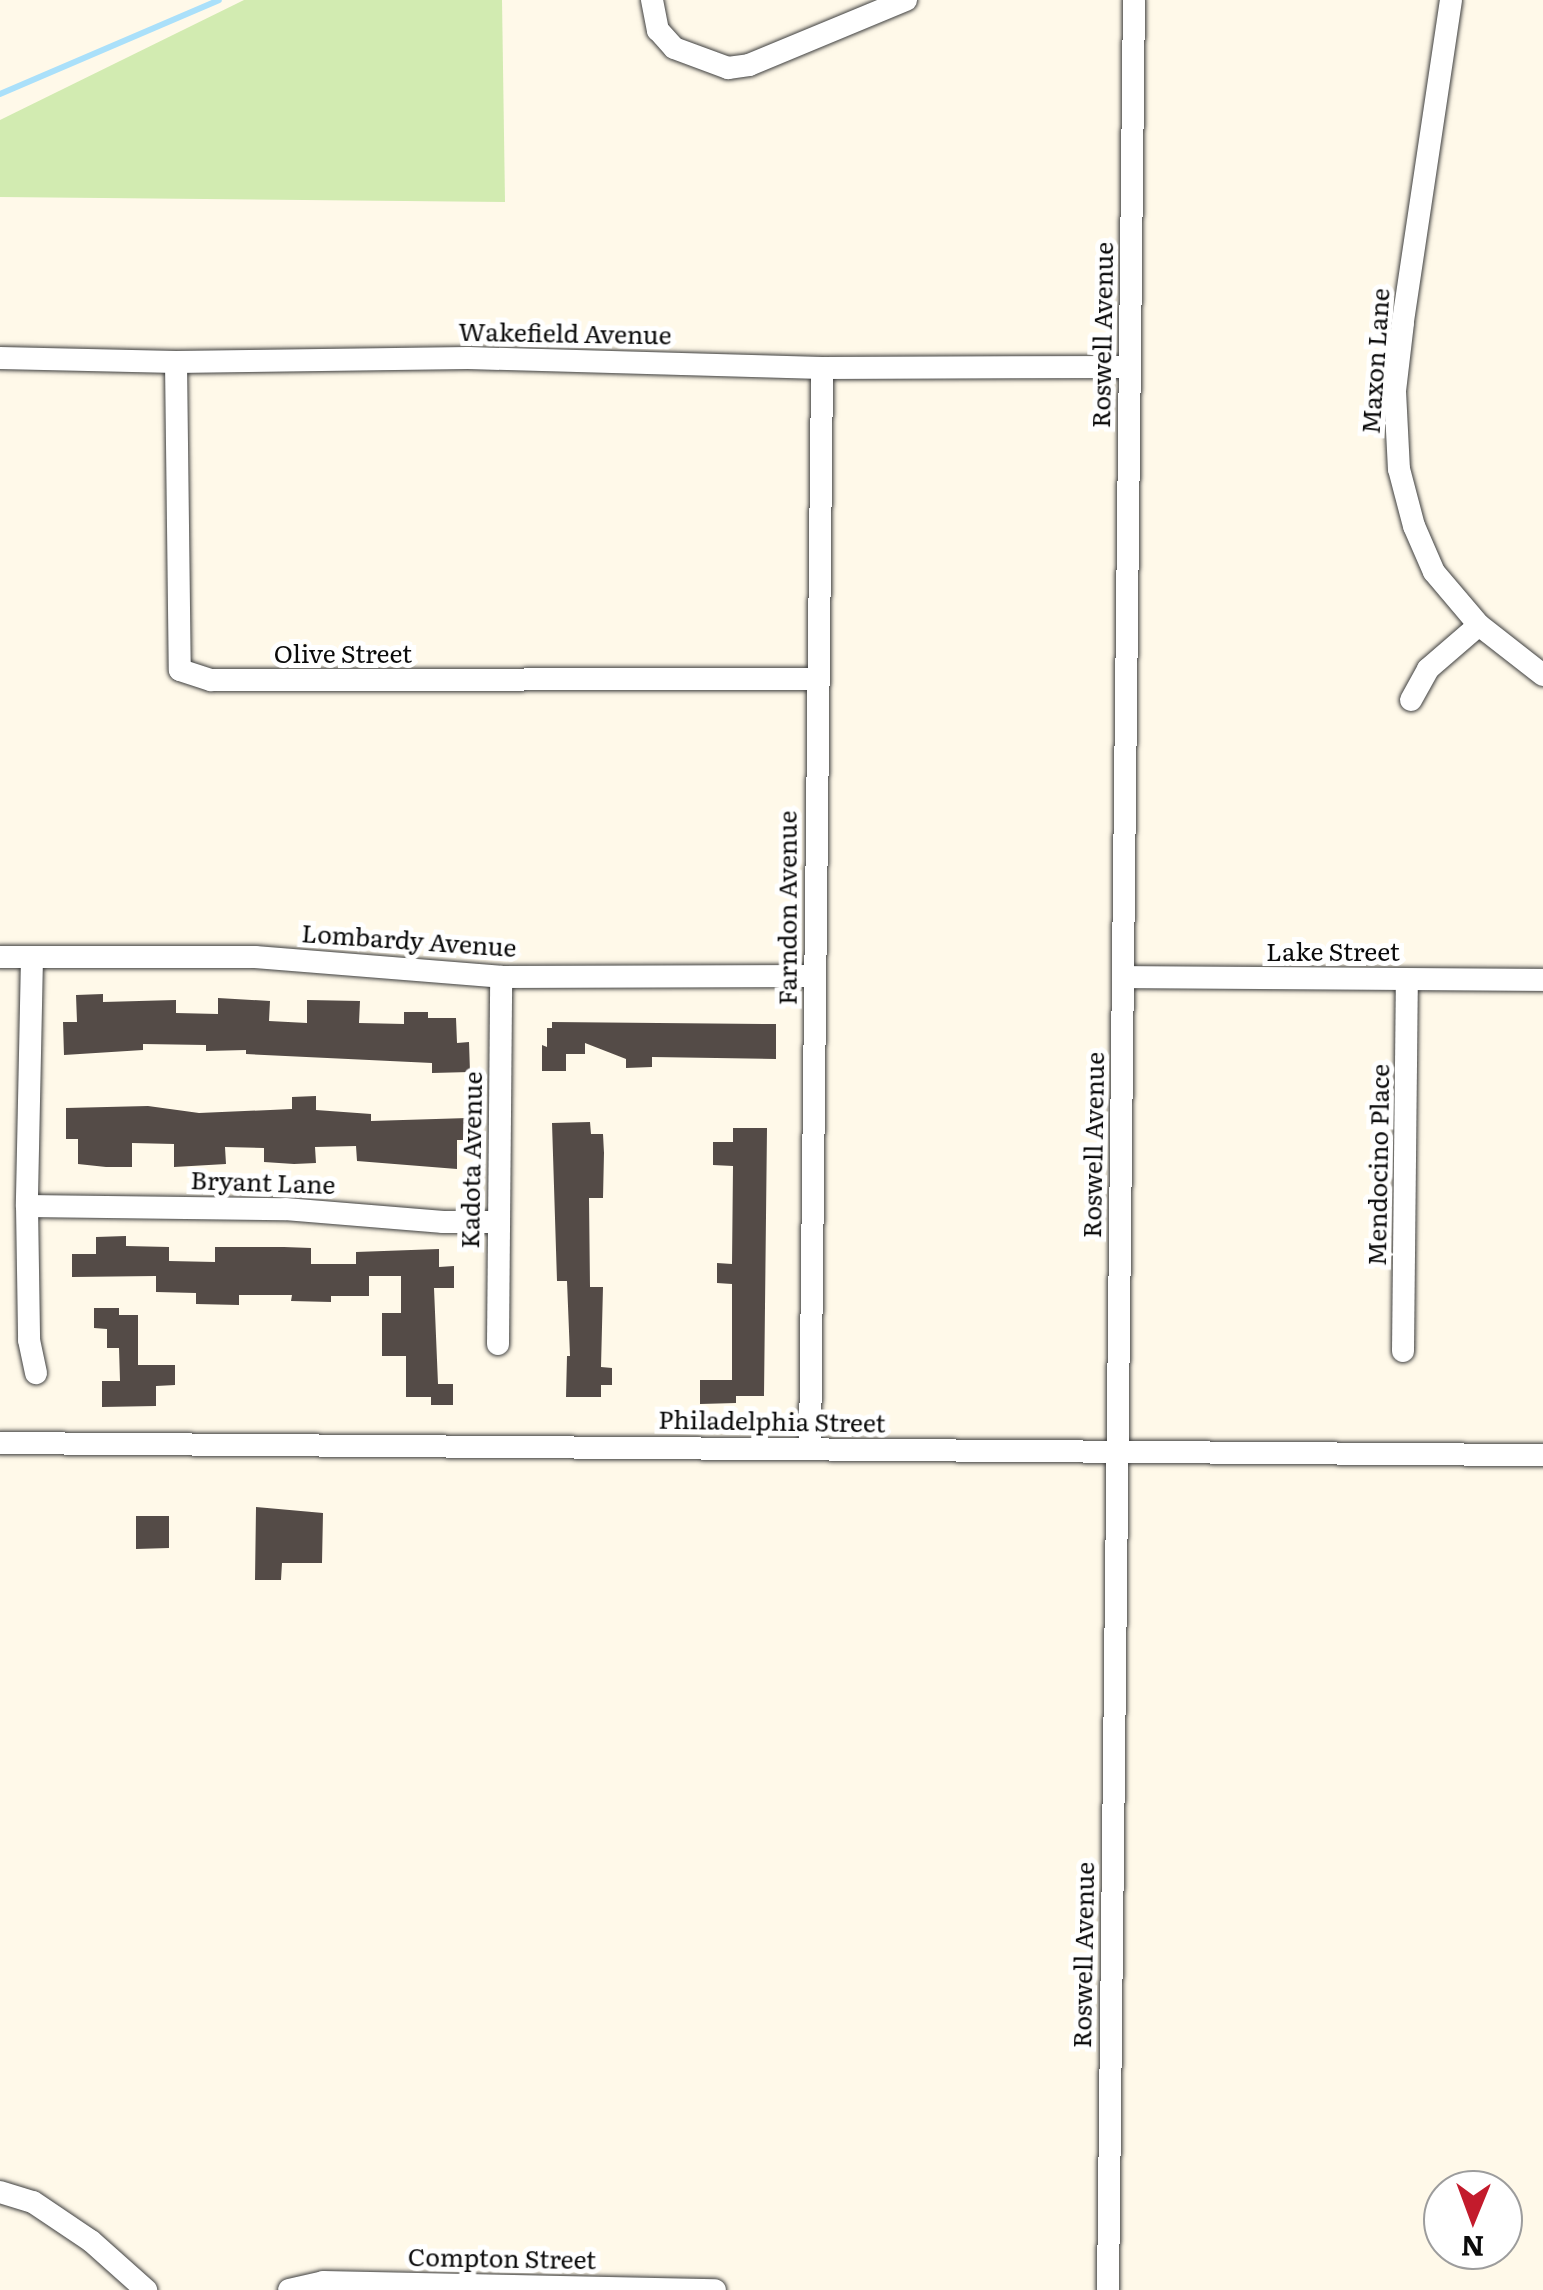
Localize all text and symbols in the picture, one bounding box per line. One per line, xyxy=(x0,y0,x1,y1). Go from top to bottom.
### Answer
street label: Roswell Avenue xyxy=(1085,242,1119,428)
street label: Maxon Lane xyxy=(1355,287,1395,435)
street label: Wakefield Avenue xyxy=(458,316,672,350)
street label: Olive Street xyxy=(274,638,412,668)
street label: Farndon Avenue xyxy=(772,811,802,1005)
street label: Lombardy Avenue xyxy=(300,918,518,962)
street label: Lake Street xyxy=(1266,936,1400,966)
street label: Roswell Avenue xyxy=(1076,1052,1110,1238)
street label: Mendocino Place xyxy=(1361,1064,1395,1266)
street label: Kadota Avenue xyxy=(454,1071,488,1249)
street label: Bryant Lane xyxy=(190,1164,336,1200)
street label: Philadelphia Street xyxy=(658,1404,886,1438)
street label: Roswell Avenue xyxy=(1066,1862,1100,2048)
north arrow xyxy=(1423,2170,1523,2270)
text: N xyxy=(1460,2227,1485,2269)
street label: Compton Street xyxy=(408,2241,596,2275)

